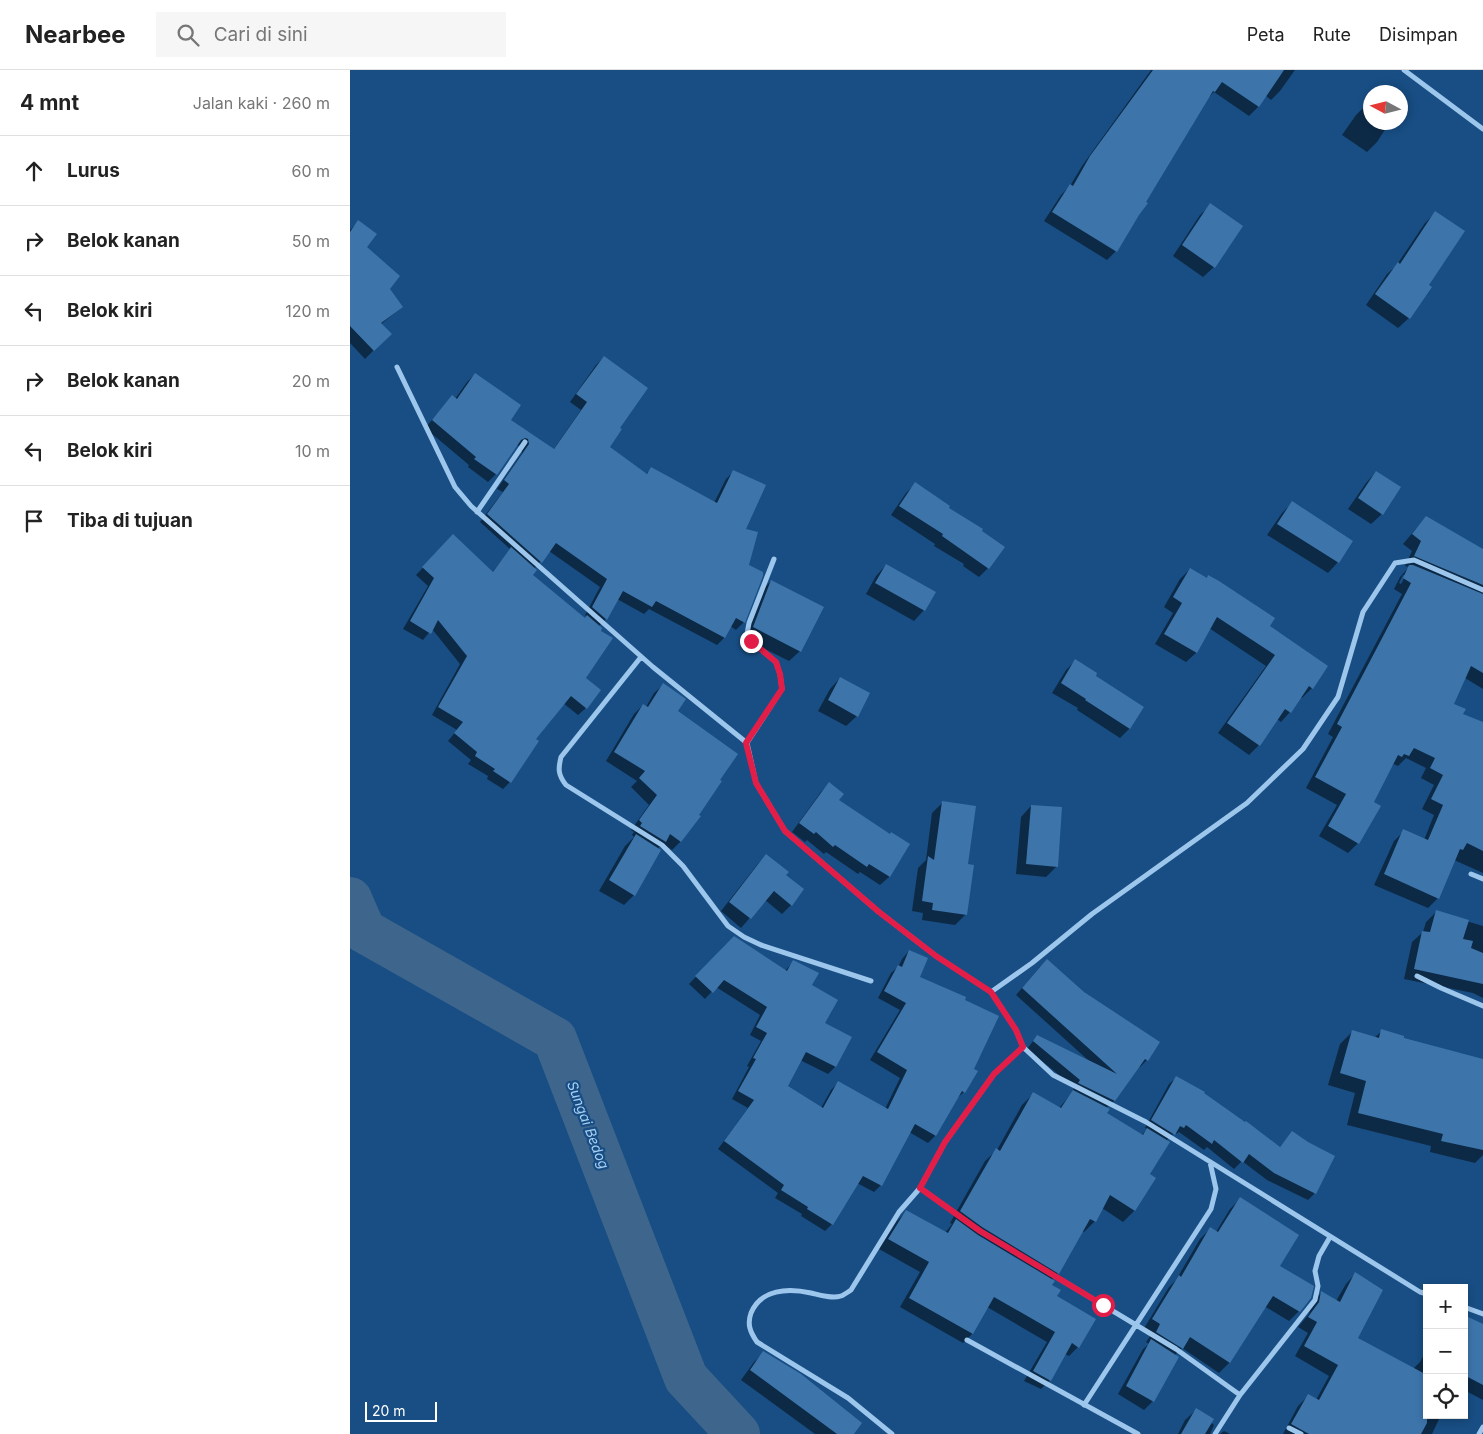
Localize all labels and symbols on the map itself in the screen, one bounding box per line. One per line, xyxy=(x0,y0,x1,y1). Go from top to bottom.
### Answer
north arrow xyxy=(1363,85,1408,130)
route end xyxy=(740,630,763,653)
water label: Sungai Bedog xyxy=(564,1078,613,1172)
route start xyxy=(1092,1294,1115,1317)
scale bar xyxy=(365,1399,438,1422)

